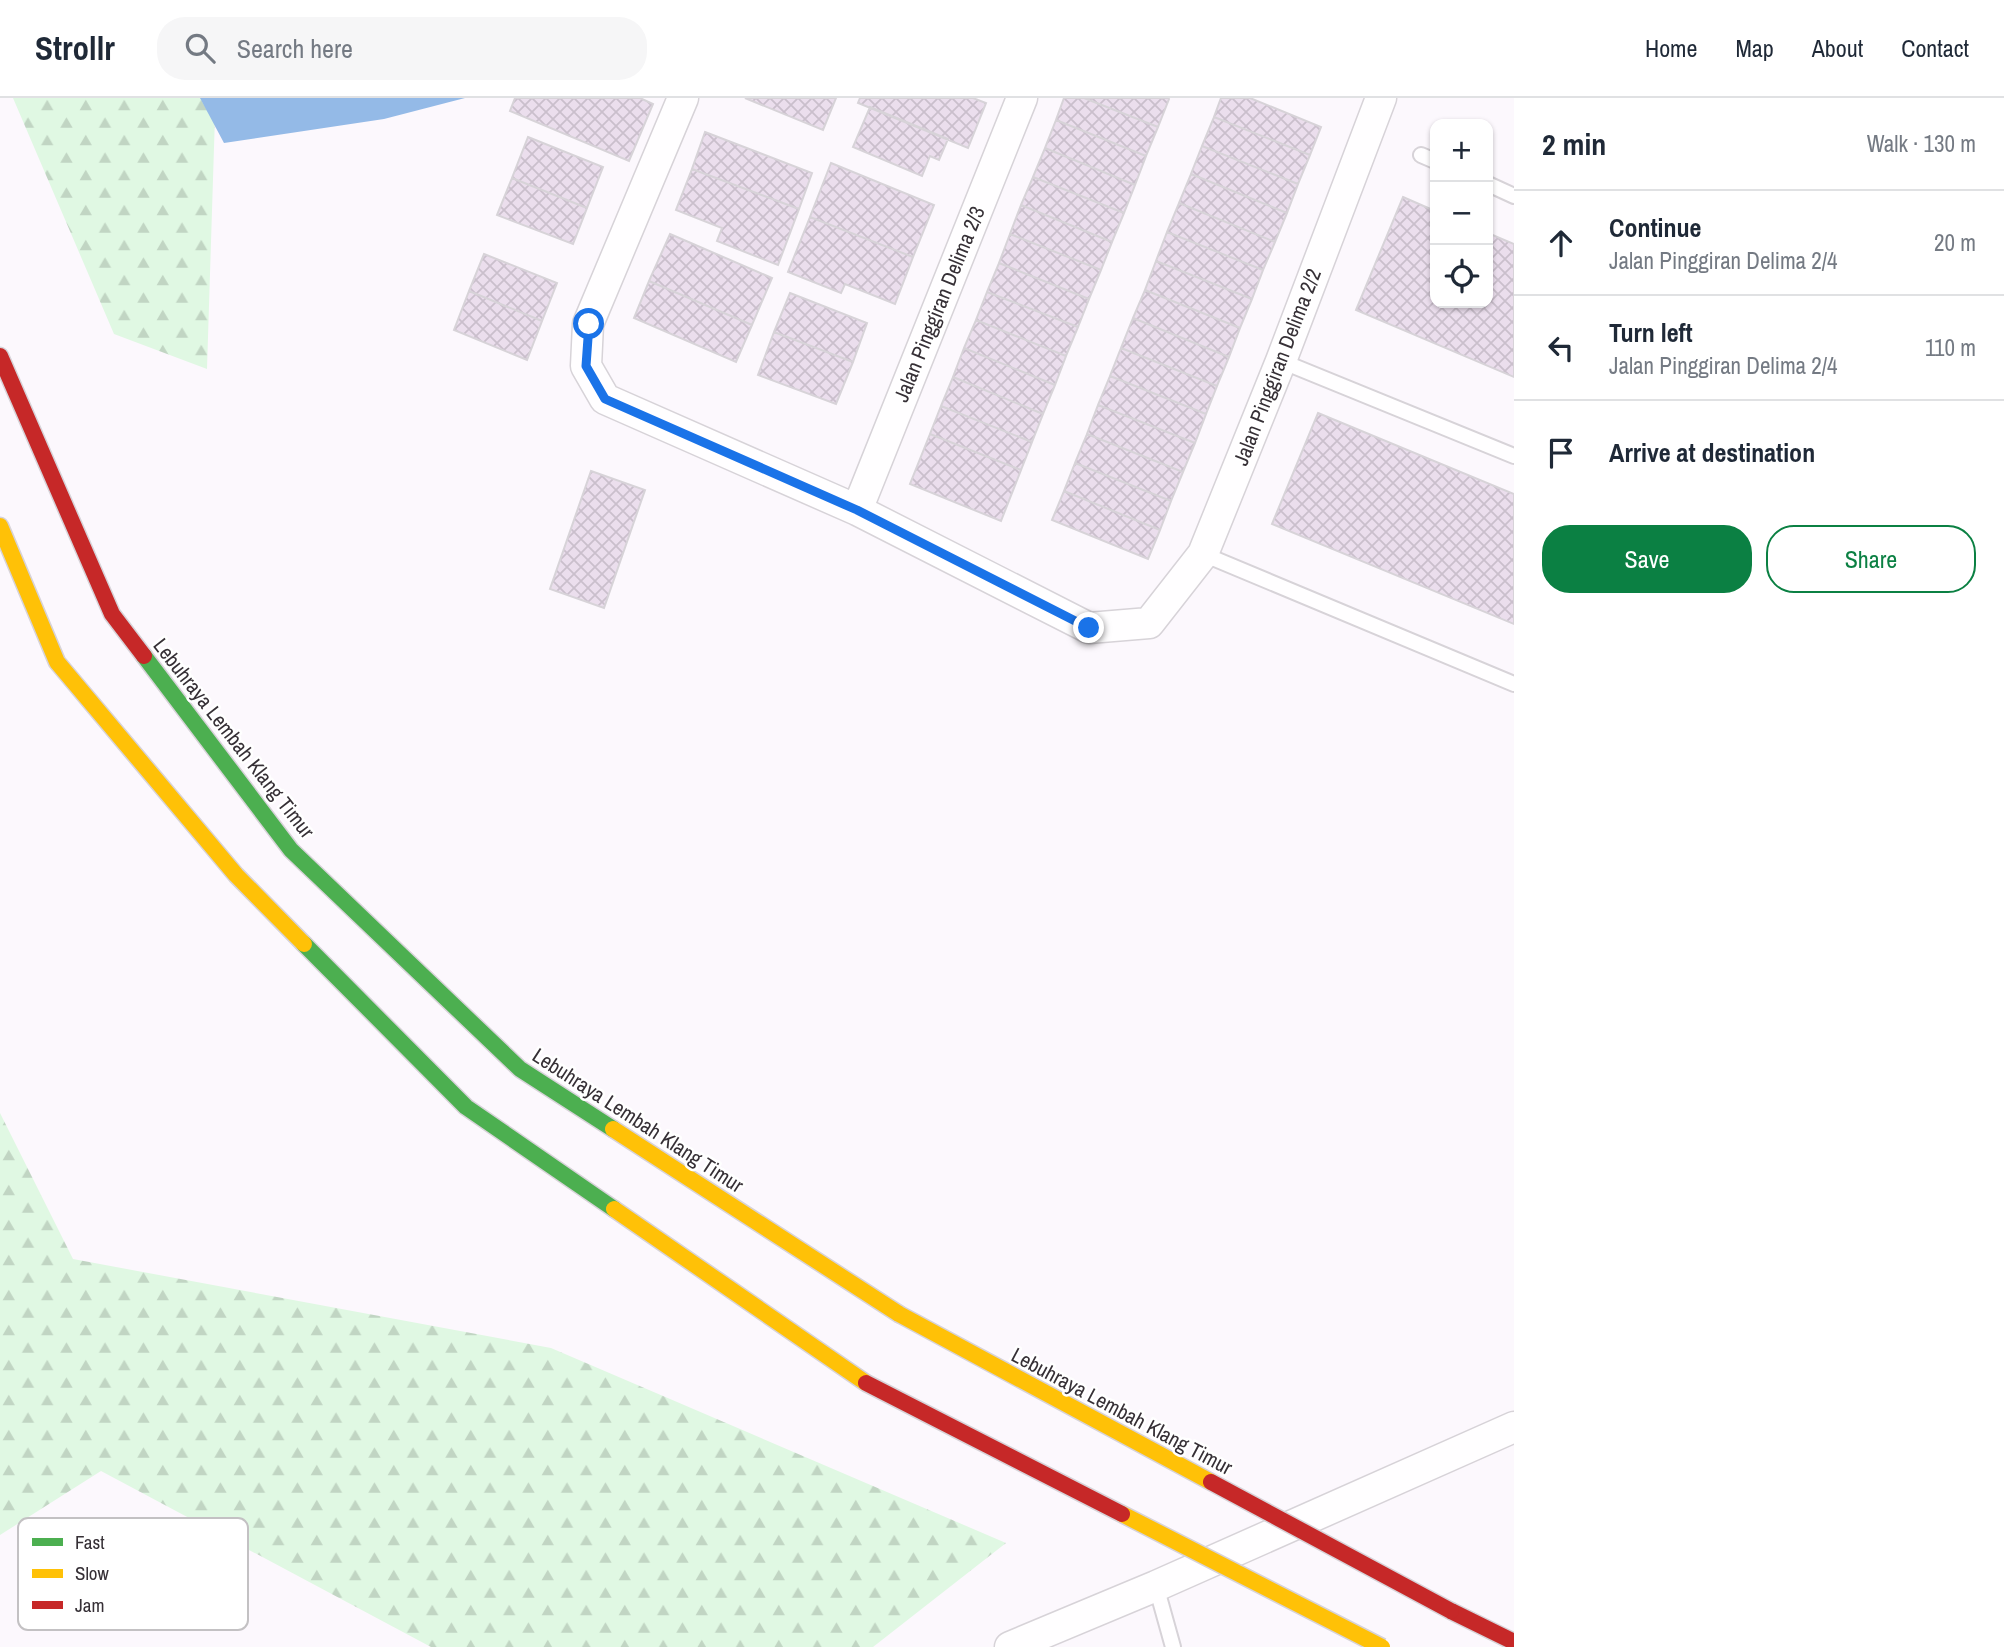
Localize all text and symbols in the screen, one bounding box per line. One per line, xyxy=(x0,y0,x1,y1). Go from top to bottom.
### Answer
search box xyxy=(157,17,647,80)
text: Strollr xyxy=(35,26,115,70)
icon: search xyxy=(181,29,219,67)
text: Search here xyxy=(237,31,353,66)
text: Home xyxy=(1645,32,1697,64)
text: Map xyxy=(1735,32,1774,64)
text: About xyxy=(1812,32,1863,64)
text: Contact xyxy=(1901,32,1969,64)
map controls xyxy=(1430,119,1493,308)
button: + xyxy=(1430,119,1493,182)
text: 2 min xyxy=(1542,124,1606,164)
text: Walk · 130 m xyxy=(1867,128,1976,159)
button: − xyxy=(1430,182,1493,245)
street label: Jalan Pinggiran Delima 2/3 xyxy=(886,202,992,406)
text: Continue xyxy=(1609,210,1701,245)
icon: ahead xyxy=(1542,224,1580,262)
text: 20 m xyxy=(1934,227,1976,258)
button: locate xyxy=(1430,245,1493,308)
text: Jalan Pinggiran Delima 2/4 xyxy=(1609,245,1838,276)
street label: Jalan Pinggiran Delima 2/2 xyxy=(1226,264,1328,470)
route start xyxy=(573,308,604,339)
text: Turn left xyxy=(1609,315,1693,350)
icon: left xyxy=(1542,329,1580,367)
text: 110 m xyxy=(1925,332,1976,363)
text: Jalan Pinggiran Delima 2/4 xyxy=(1609,350,1838,381)
icon: arrive xyxy=(1542,434,1580,472)
text: Arrive at destination xyxy=(1609,435,1815,470)
button: Save xyxy=(1542,525,1752,593)
button: Share xyxy=(1766,525,1976,593)
route end xyxy=(1073,612,1104,643)
street label: Lebuhraya Lembah Klang Timur xyxy=(147,632,321,844)
street label: Lebuhraya Lembah Klang Timur xyxy=(527,1041,749,1199)
street label: Lebuhraya Lembah Klang Timur xyxy=(1006,1340,1238,1482)
legend xyxy=(18,1518,248,1630)
text: Fast xyxy=(75,1529,105,1555)
text: Slow xyxy=(75,1560,110,1586)
text: Jam xyxy=(75,1592,104,1618)

